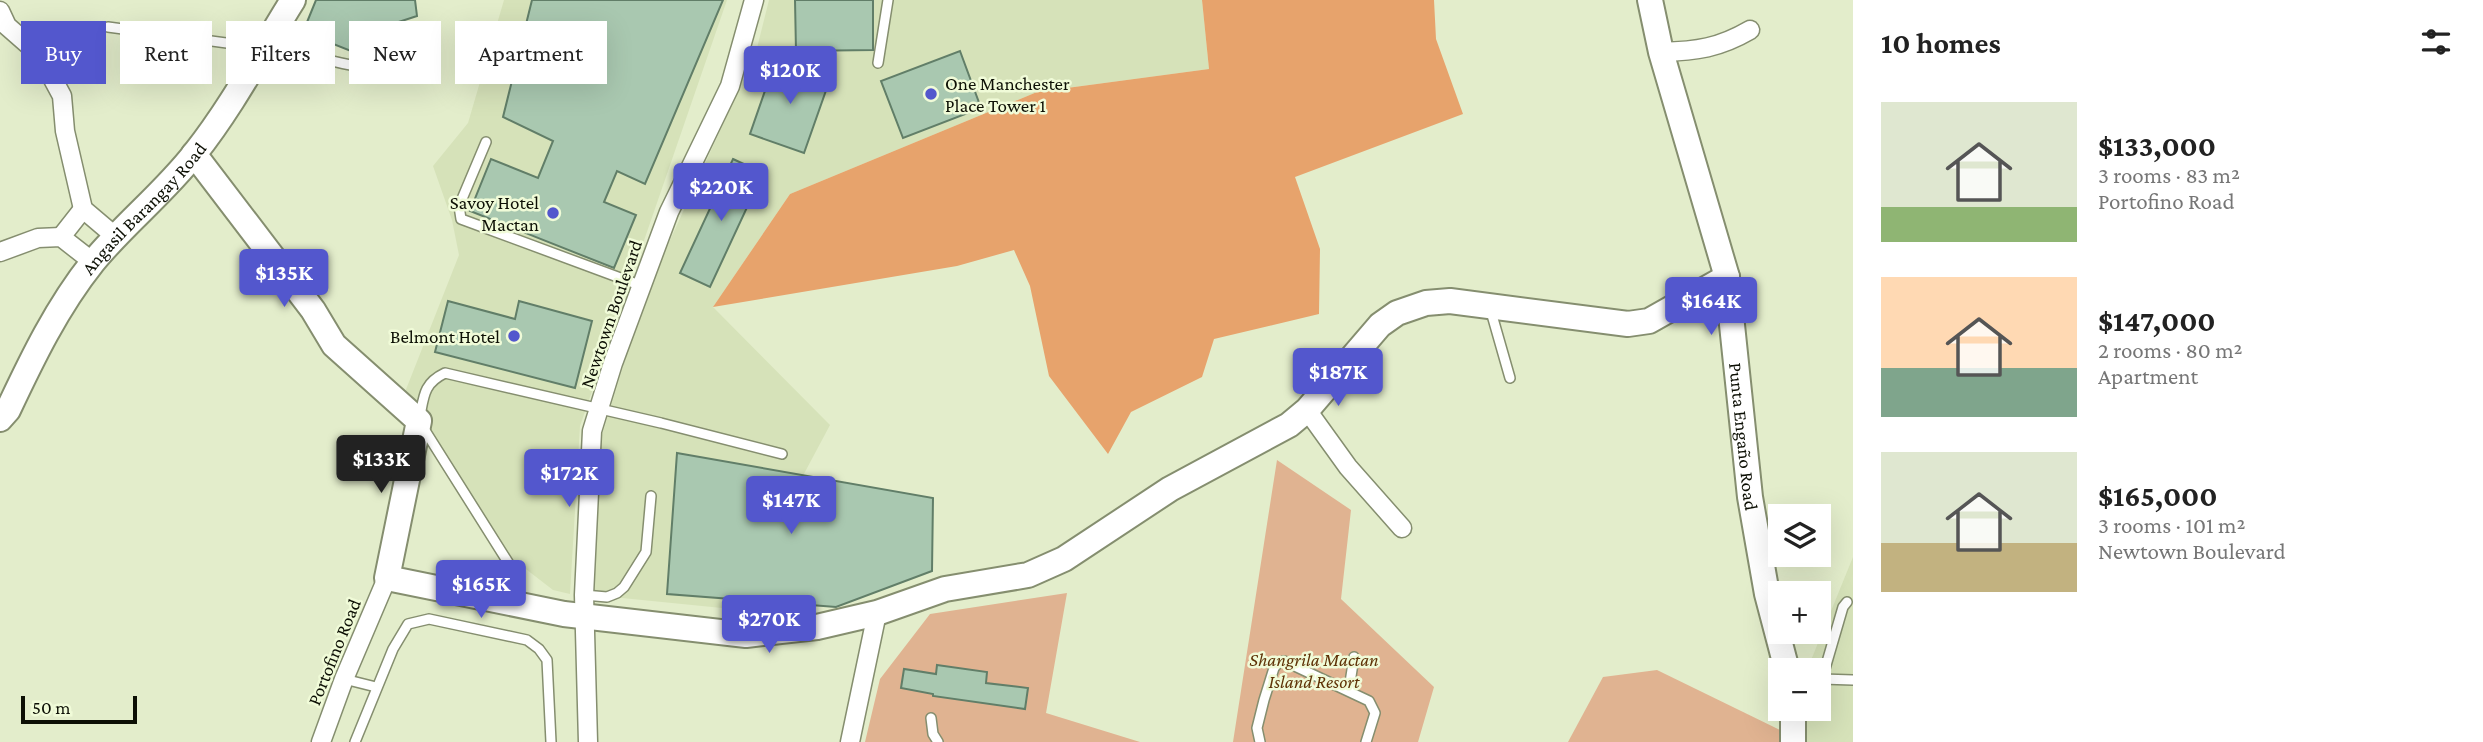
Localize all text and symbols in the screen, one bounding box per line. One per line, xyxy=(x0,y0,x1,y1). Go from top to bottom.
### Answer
chip: Buy xyxy=(21,21,106,84)
chip: Rent xyxy=(120,21,212,84)
chip: Filters xyxy=(226,21,335,84)
chip: New xyxy=(349,21,441,84)
chip: Apartment xyxy=(455,21,607,84)
icon: filters xyxy=(2417,23,2455,61)
text: 10 homes xyxy=(1881,26,2001,59)
pin: $120K xyxy=(741,46,839,106)
text: $120K xyxy=(760,56,820,82)
place label: One Manchester Place Tower 1 xyxy=(945,73,1070,116)
marker: One Manchester Place Tower 1 xyxy=(923,86,939,102)
text: $133,000 xyxy=(2098,129,2216,162)
icon: home xyxy=(1937,130,2021,214)
street label: Angasil Barangay Road xyxy=(77,138,210,278)
text: 3 rooms · 83 m² xyxy=(2098,162,2240,188)
pin: $220K xyxy=(672,164,770,223)
text: $220K xyxy=(689,173,753,199)
text: Portofino Road xyxy=(2098,188,2235,214)
place label: Savoy Hotel Mactan xyxy=(450,192,539,235)
marker: Savoy Hotel Mactan xyxy=(545,205,561,221)
street label: Newtown Boulevard xyxy=(576,237,646,391)
pin: $135K xyxy=(235,250,333,309)
text: $135K xyxy=(255,259,313,285)
pin: $164K xyxy=(1662,278,1760,337)
text: $164K xyxy=(1681,287,1741,313)
text: $147,000 xyxy=(2098,304,2216,337)
icon: home xyxy=(1937,305,2021,389)
place label: Belmont Hotel xyxy=(390,326,500,347)
marker: Belmont Hotel xyxy=(506,328,522,344)
text: 2 rooms · 80 m² xyxy=(2098,337,2243,363)
pin: $187K xyxy=(1289,348,1387,408)
text: $187K xyxy=(1309,358,1367,384)
street label: Punta Engaño Road xyxy=(1726,361,1763,512)
text: Apartment xyxy=(2098,363,2198,389)
pin: $133K xyxy=(332,435,430,495)
text: $133K xyxy=(352,445,410,471)
pin: $172K xyxy=(520,449,618,509)
text: $172K xyxy=(540,459,598,485)
pin: $147K xyxy=(742,476,840,536)
text: $165,000 xyxy=(2098,479,2218,512)
icon: home xyxy=(1937,480,2021,564)
text: $147K xyxy=(762,486,820,512)
map controls xyxy=(1768,504,1831,721)
button: layers xyxy=(1768,504,1831,567)
text: 3 rooms · 101 m² xyxy=(2098,512,2245,538)
text: Newtown Boulevard xyxy=(2098,538,2286,564)
pin: $165K xyxy=(432,560,530,620)
text: $165K xyxy=(452,570,510,596)
button: + xyxy=(1768,581,1831,644)
street label: Portofino Road xyxy=(303,596,365,708)
pin: $270K xyxy=(720,596,818,655)
text: $270K xyxy=(738,605,800,631)
park label: Shangrila Mactan Island Resort xyxy=(1249,649,1379,692)
button: − xyxy=(1768,658,1831,721)
scale bar xyxy=(21,693,136,725)
text: 50 m xyxy=(32,697,71,718)

